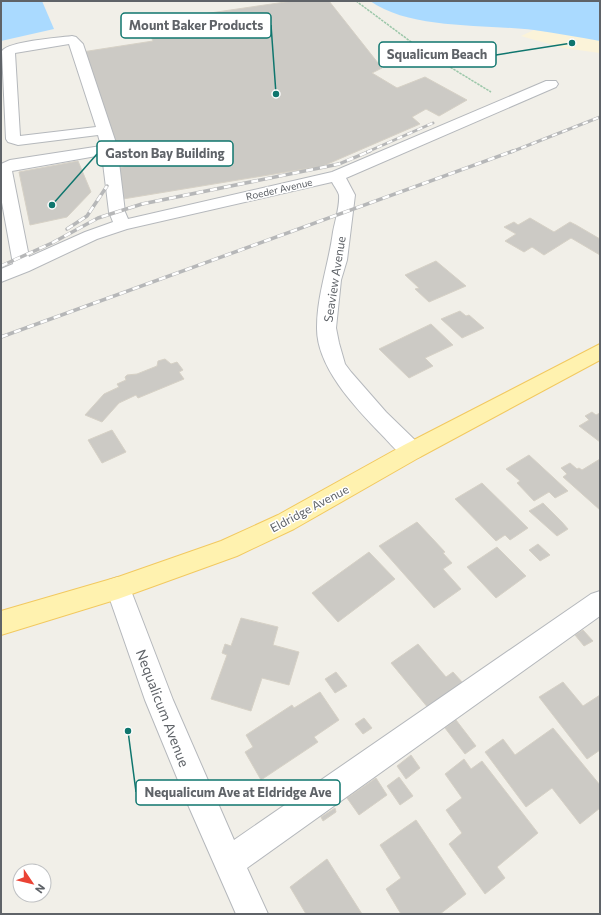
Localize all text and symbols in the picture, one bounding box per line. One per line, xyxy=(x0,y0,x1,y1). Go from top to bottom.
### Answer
callout: Mount Baker Products xyxy=(121,13,271,38)
text: Mount Baker Products xyxy=(129,17,263,33)
callout: Squalicum Beach xyxy=(379,42,496,67)
text: Squalicum Beach xyxy=(387,46,487,62)
callout: Gaston Bay Building xyxy=(97,141,233,166)
text: Gaston Bay Building xyxy=(105,145,225,161)
street label: Roeder Avenue xyxy=(245,176,313,202)
street label: Seaview Avenue xyxy=(320,235,348,323)
street label: Eldridge Avenue xyxy=(267,481,351,535)
street label: Nequalicum Avenue xyxy=(133,647,193,769)
callout: Nequalicum Ave at Eldridge Ave xyxy=(136,780,340,805)
text: Nequalicum Ave at Eldridge Ave xyxy=(144,784,332,800)
north arrow xyxy=(12,863,52,903)
text: N xyxy=(33,882,48,896)

